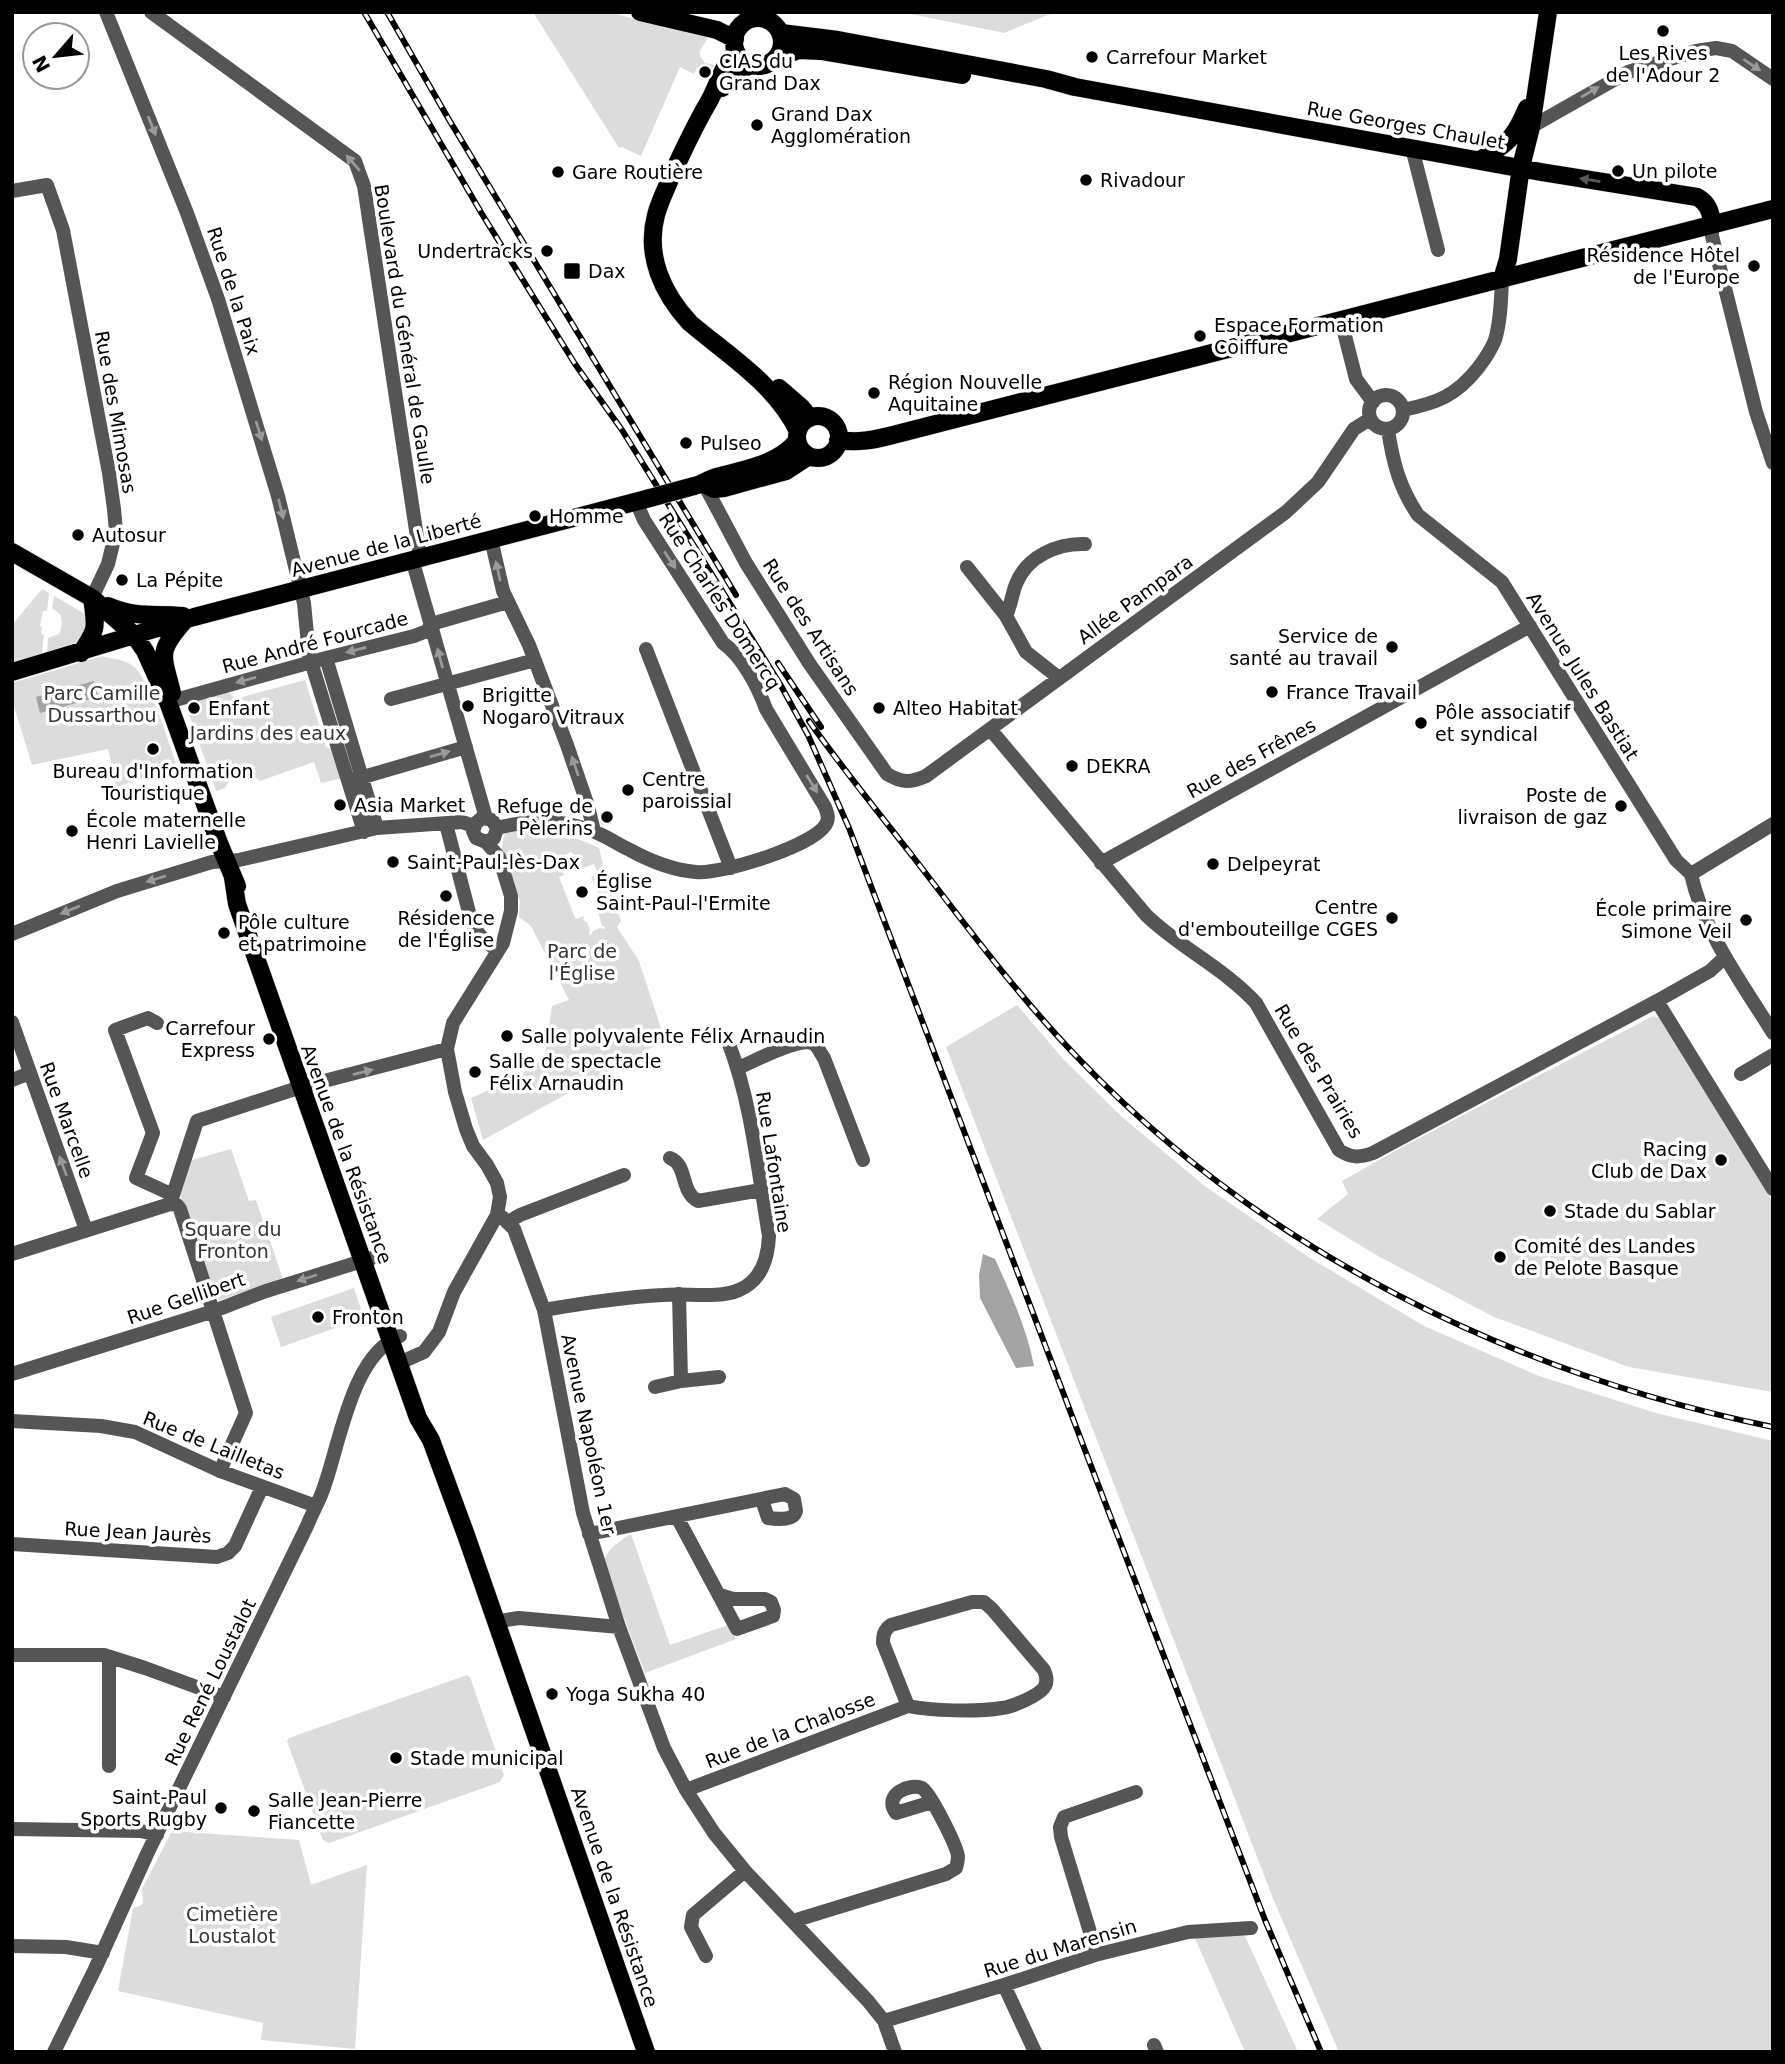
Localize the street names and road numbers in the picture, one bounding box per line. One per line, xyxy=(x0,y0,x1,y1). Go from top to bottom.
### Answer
street label: Rue Georges Chaulet xyxy=(1305,97,1507,153)
street label: Boulevard du Général de Gaulle xyxy=(370,182,440,486)
street label: Rue de la Paix xyxy=(203,224,265,358)
street label: Rue des Mimosas xyxy=(91,329,141,495)
street label: Avenue de la Liberté xyxy=(289,509,483,581)
street label: Rue Charles Domercq xyxy=(655,509,785,693)
street label: Allée Pampara xyxy=(1073,550,1197,648)
street label: Rue des Artisans xyxy=(759,554,863,700)
street label: Avenue Jules Bastiat xyxy=(1522,588,1644,764)
street label: Rue André Fourcade xyxy=(220,607,410,677)
street label: Rue des Frênes xyxy=(1183,713,1319,803)
street label: Rue des Prairies xyxy=(1270,1000,1368,1142)
street label: Avenue de la Résistance xyxy=(297,1041,397,1267)
street label: Rue Marcelle xyxy=(36,1059,98,1181)
street label: Rue Lafontaine xyxy=(752,1090,796,1234)
street label: Rue Gellibert xyxy=(124,1268,248,1328)
street label: Avenue Napoléon 1er xyxy=(557,1332,621,1536)
street label: Rue de Lailletas xyxy=(140,1407,288,1483)
street label: Rue Jean Jaurès xyxy=(64,1517,212,1547)
street label: Rue René Loustalot xyxy=(160,1595,260,1769)
street label: Rue de la Chalosse xyxy=(702,1687,878,1773)
street label: Avenue de la Résistance xyxy=(567,1784,663,2010)
street label: Rue du Marensin xyxy=(981,1914,1139,1982)

